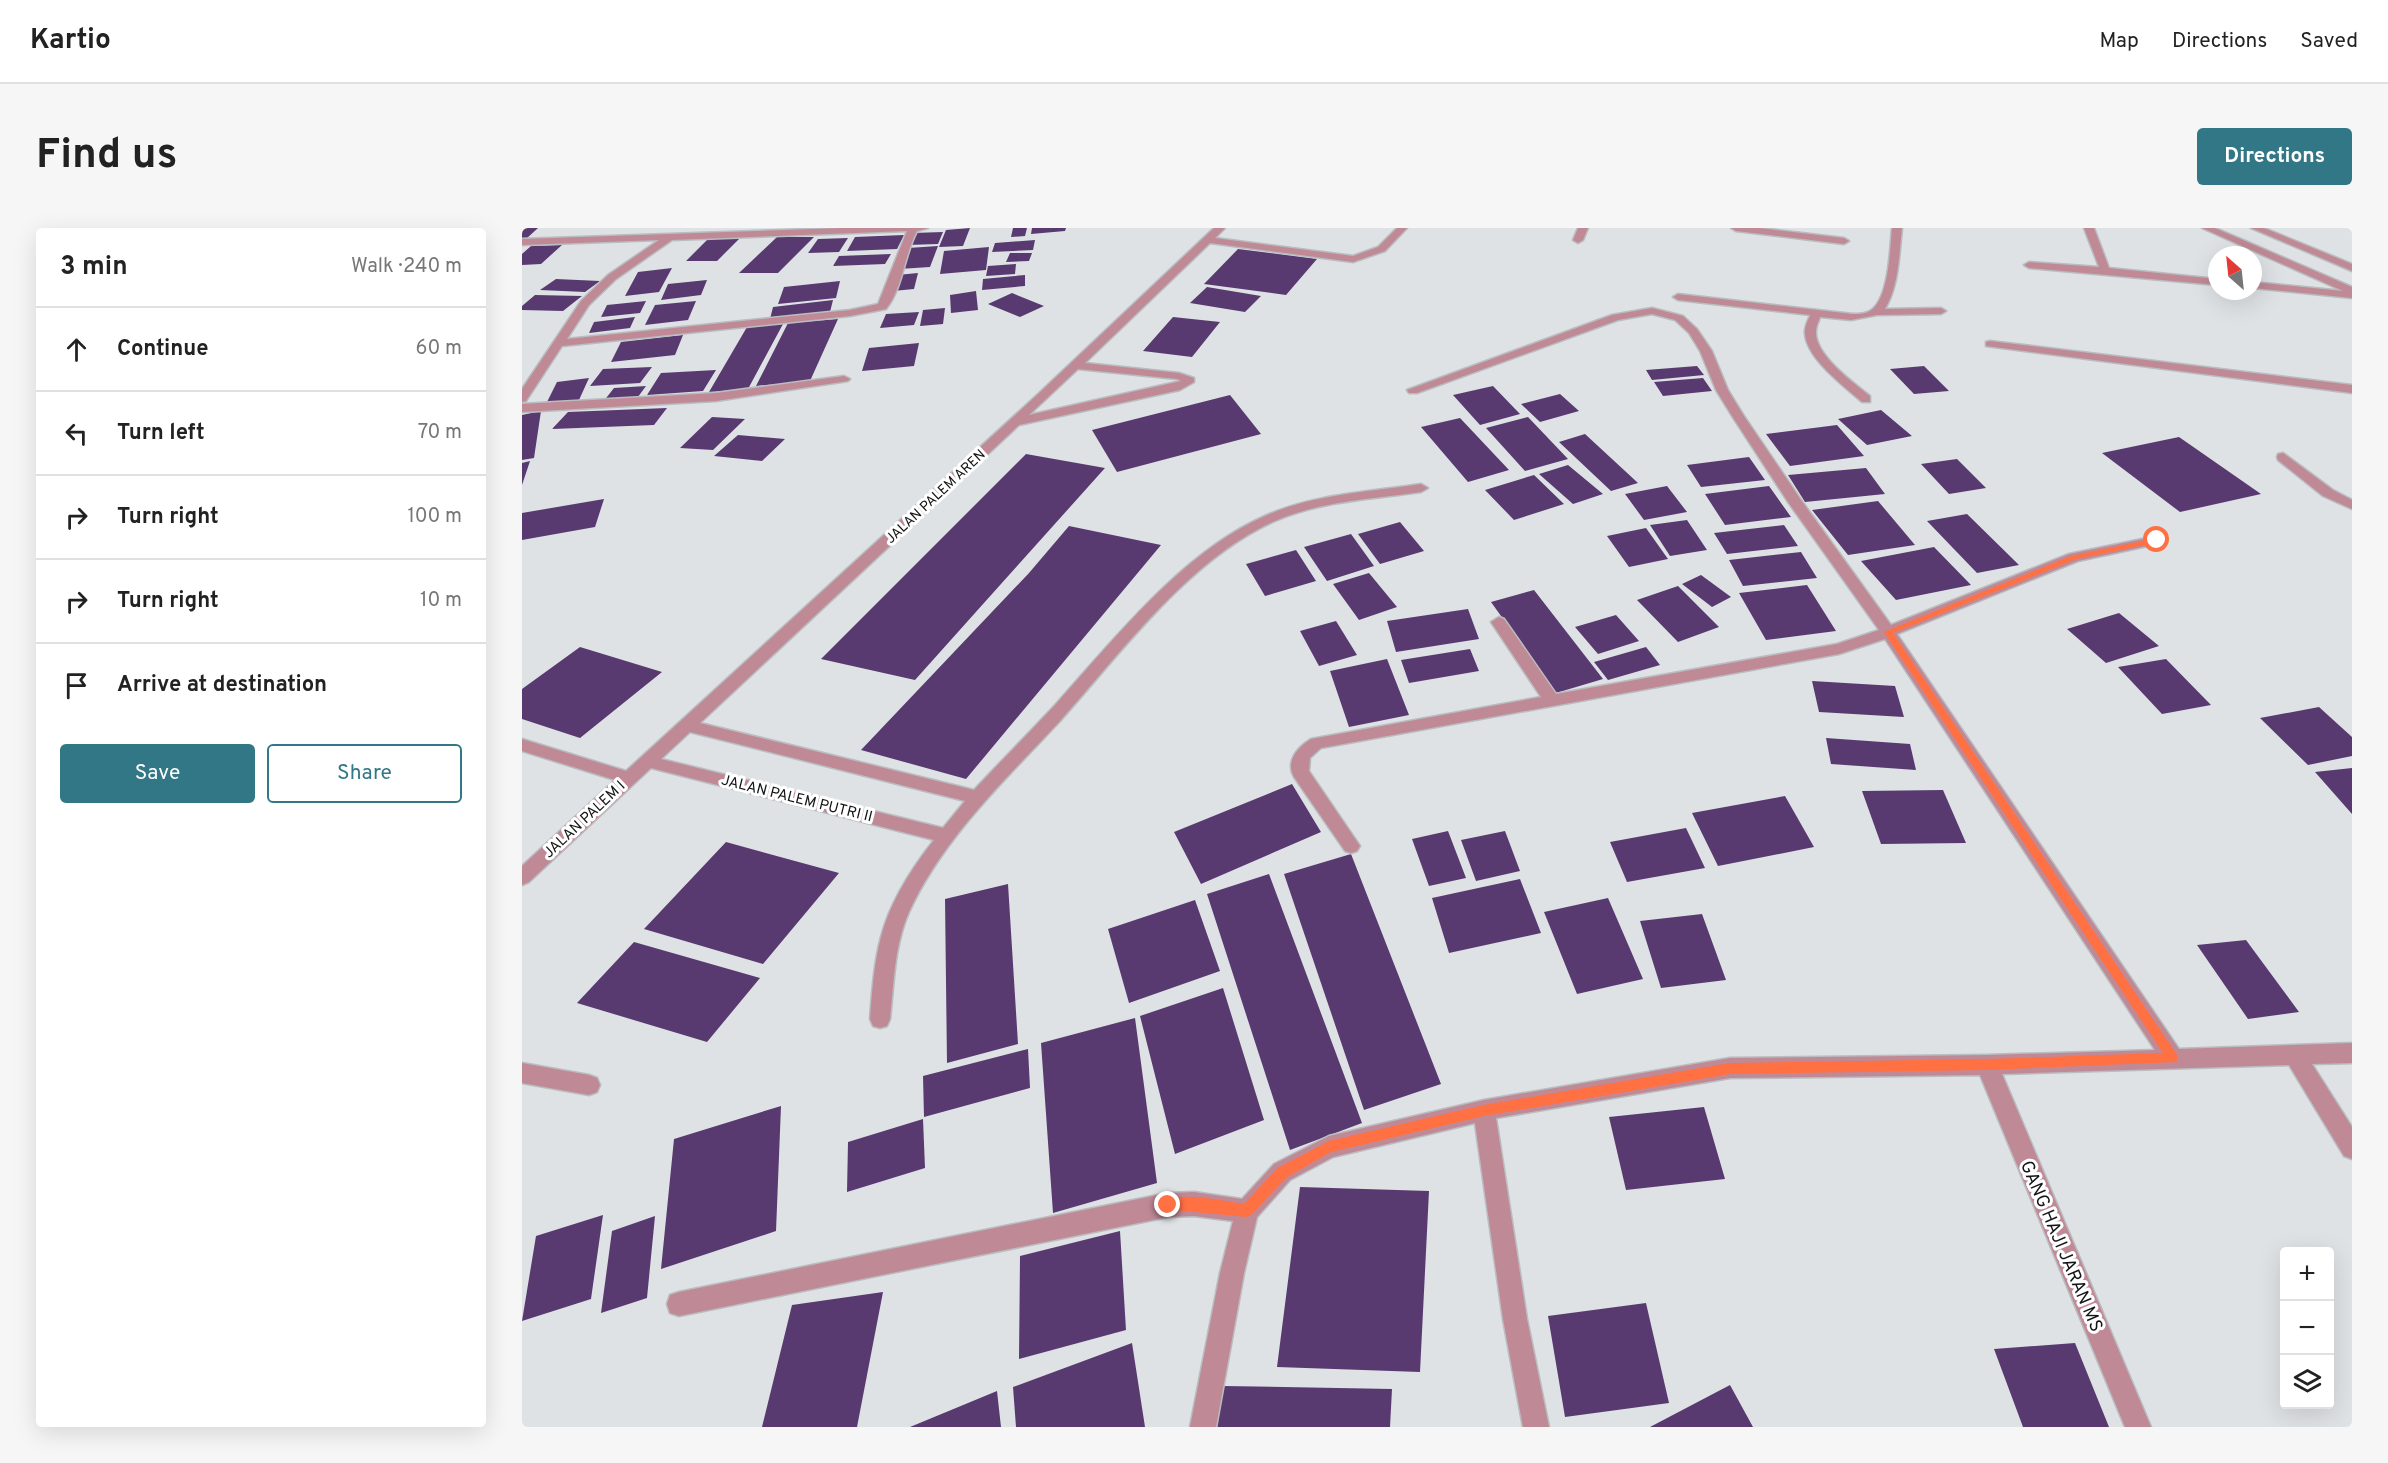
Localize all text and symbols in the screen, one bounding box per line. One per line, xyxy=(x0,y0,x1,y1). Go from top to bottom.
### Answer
text: Kartio xyxy=(30,23,111,59)
text: Map xyxy=(2099,28,2139,55)
text: Directions xyxy=(2172,28,2267,55)
text: Saved xyxy=(2300,28,2358,55)
button: Directions xyxy=(2197,128,2352,185)
text: Find us xyxy=(36,130,177,183)
north arrow xyxy=(2208,246,2262,300)
text: 3 min xyxy=(60,251,128,284)
text: Walk · 240 m xyxy=(351,254,462,280)
icon: ahead xyxy=(60,333,93,366)
text: Continue xyxy=(117,336,208,363)
text: 60 m xyxy=(416,336,462,362)
icon: left xyxy=(60,417,93,450)
text: Turn left xyxy=(117,420,205,447)
text: 70 m xyxy=(418,420,462,446)
street label: JALAN PALEM AREN xyxy=(883,446,989,548)
icon: right xyxy=(60,501,93,534)
text: Turn right xyxy=(117,504,219,531)
text: 100 m xyxy=(407,504,462,530)
route start xyxy=(2143,526,2169,552)
icon: right xyxy=(60,585,93,618)
text: Turn right xyxy=(117,588,219,615)
text: 10 m xyxy=(420,588,462,614)
icon: arrive xyxy=(60,669,93,702)
text: Arrive at destination xyxy=(117,672,327,699)
button: Save xyxy=(60,744,255,803)
button: Share xyxy=(267,744,462,803)
street label: JALAN PALEM PUTRI II xyxy=(719,771,874,827)
street label: JALAN PALEM I xyxy=(540,777,630,863)
street label: GANG HAJI JARAN MS xyxy=(2014,1158,2107,1336)
route end xyxy=(1154,1191,1180,1217)
map controls xyxy=(2280,1247,2334,1409)
button: + xyxy=(2280,1247,2334,1301)
button: − xyxy=(2280,1301,2334,1355)
button: layers xyxy=(2280,1355,2334,1409)

